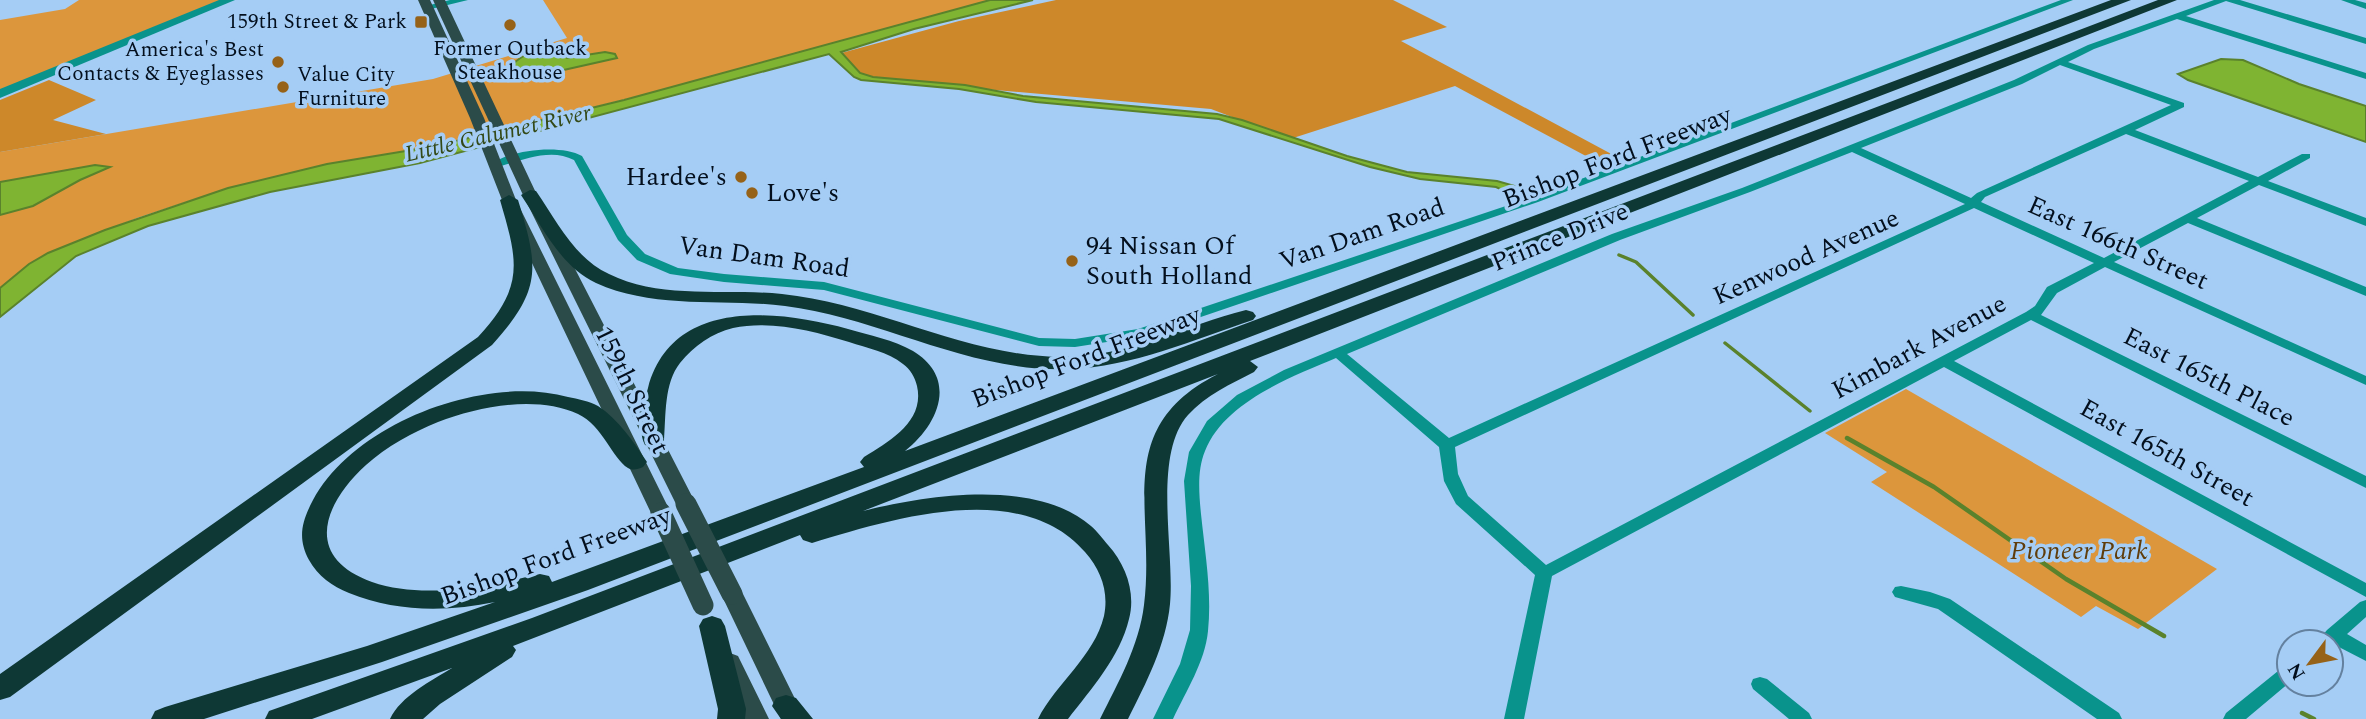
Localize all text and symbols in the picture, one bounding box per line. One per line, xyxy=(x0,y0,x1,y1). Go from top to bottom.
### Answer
place label: 159th Street & Park xyxy=(227,6,407,38)
marker: 159th Street & Park xyxy=(413,14,429,30)
marker: Former Outback Steakhouse xyxy=(502,17,518,33)
place label: Former Outback Steakhouse xyxy=(433,33,587,89)
place label: America's Best Contacts & Eyeglasses xyxy=(57,34,264,90)
marker: America's Best Contacts & Eyeglasses xyxy=(270,54,286,70)
place label: Value City Furniture xyxy=(297,59,395,115)
marker: Value City Furniture xyxy=(275,79,291,95)
street label: Bishop Ford Freeway xyxy=(1496,94,1739,219)
water label: Little Calumet River xyxy=(401,95,596,172)
place label: Hardee's xyxy=(625,157,727,197)
marker: Hardee's xyxy=(733,169,749,185)
place label: Love's xyxy=(766,173,839,213)
marker: Love's xyxy=(744,185,760,201)
street label: East 166th Street xyxy=(2021,185,2215,301)
street label: Van Dam Road xyxy=(1274,187,1450,281)
street label: Prince Drive xyxy=(1485,191,1635,283)
street label: Kenwood Avenue xyxy=(1706,198,1906,316)
street label: Van Dam Road xyxy=(676,225,852,289)
place label: 94 Nissan Of South Holland xyxy=(1086,226,1253,296)
marker: 94 Nissan Of South Holland xyxy=(1064,253,1080,269)
street label: Kimbark Avenue xyxy=(1824,284,2014,410)
street label: Bishop Ford Freeway xyxy=(965,294,1208,419)
street label: East 165th Place xyxy=(2116,316,2302,438)
street label: 159th Street xyxy=(584,319,680,461)
street label: East 165th Street xyxy=(2072,388,2262,518)
street label: Bishop Ford Freeway xyxy=(435,495,678,616)
park label: Pioneer Park xyxy=(2010,531,2148,571)
north arrow xyxy=(2275,628,2345,698)
text: N xyxy=(2280,657,2313,685)

